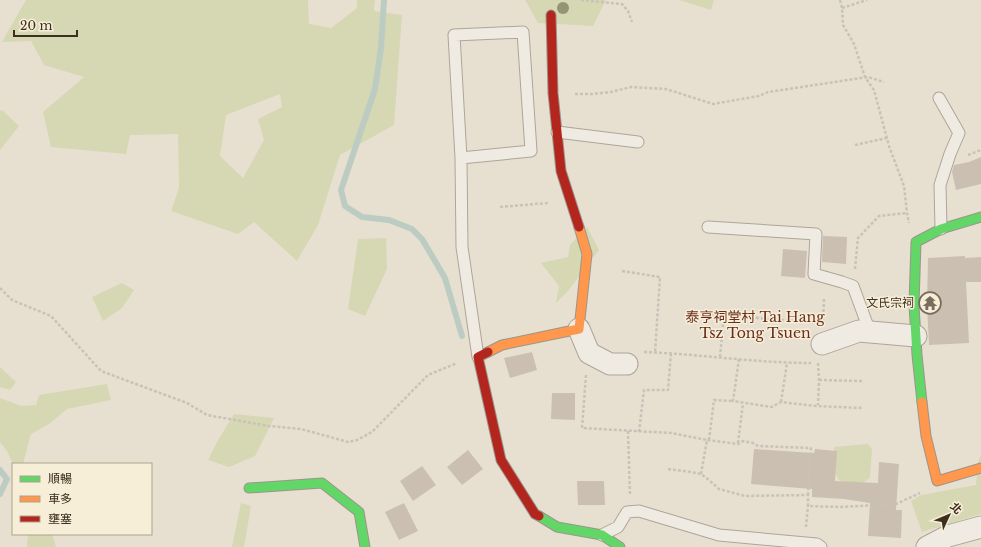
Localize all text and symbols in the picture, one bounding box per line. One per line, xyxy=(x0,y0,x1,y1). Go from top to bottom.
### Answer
scale bar xyxy=(14,12,77,38)
text: 20 m xyxy=(20,18,52,33)
temple icon: 文氏宗祠 xyxy=(917,290,943,316)
place label: 文氏宗祠 xyxy=(866,295,914,310)
district label: 泰亨祠堂村 Tai Hang Tsz Tong Tsuen xyxy=(685,308,825,342)
legend xyxy=(12,463,152,535)
text: 順暢 xyxy=(48,471,72,486)
text: 車多 xyxy=(48,491,72,506)
north arrow xyxy=(929,495,969,535)
text: 北 xyxy=(947,499,965,517)
text: 壅塞 xyxy=(48,511,72,526)

